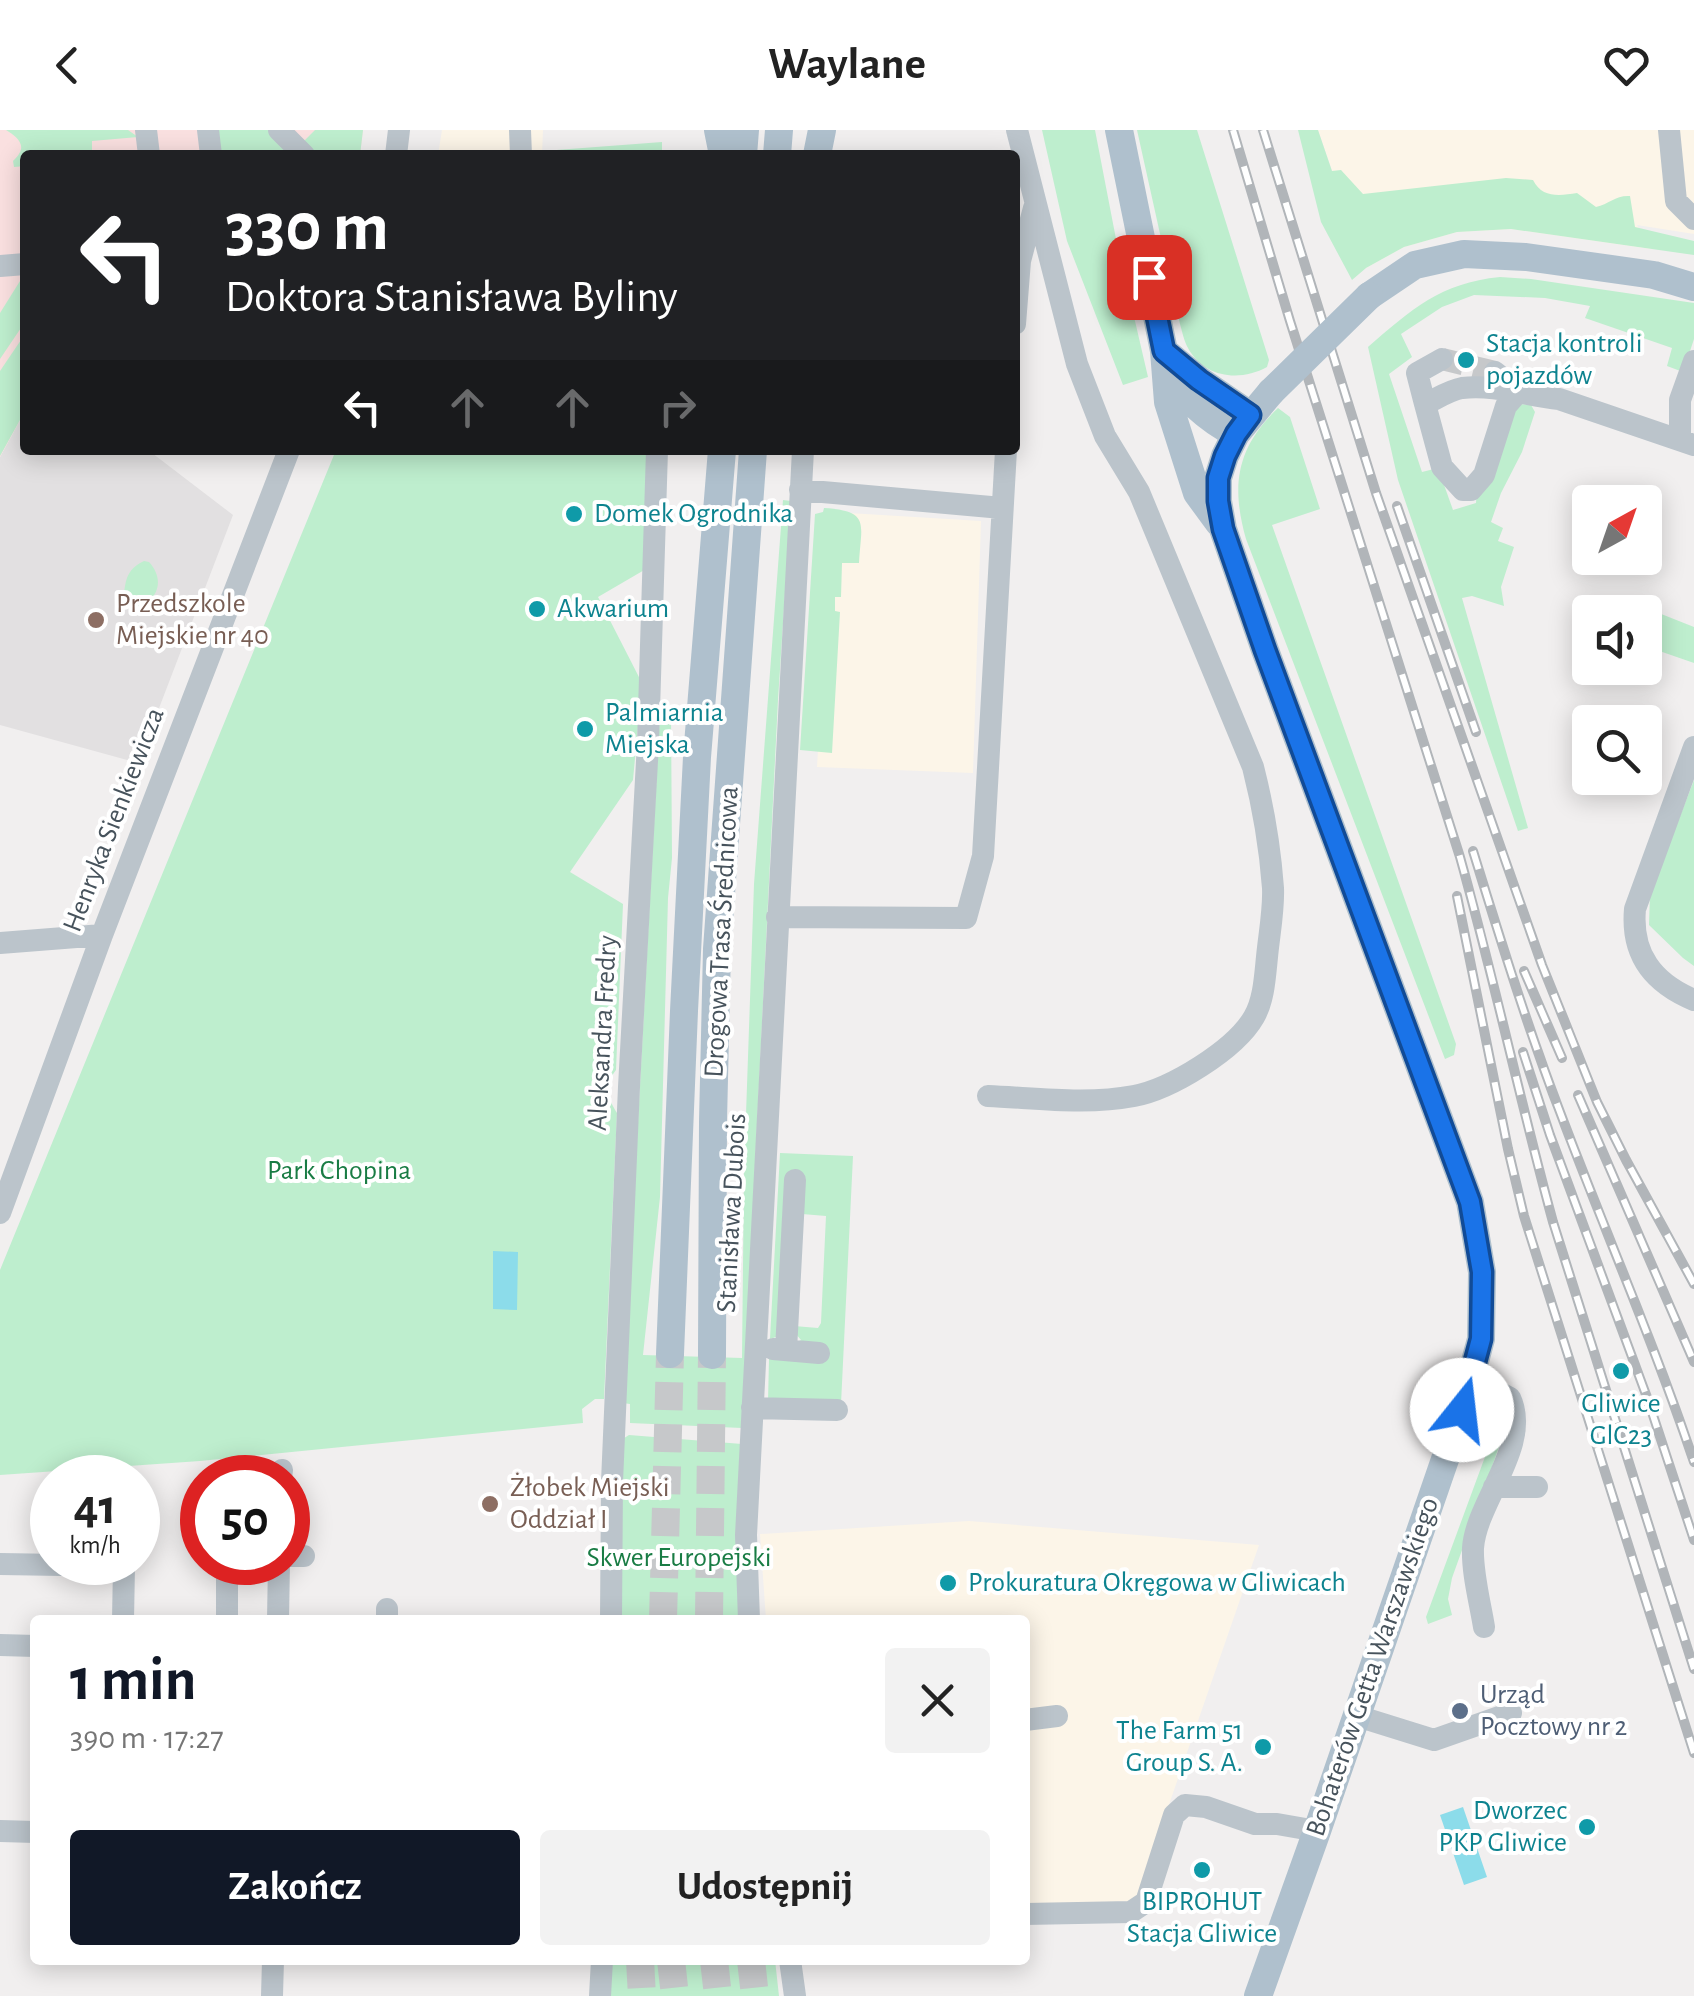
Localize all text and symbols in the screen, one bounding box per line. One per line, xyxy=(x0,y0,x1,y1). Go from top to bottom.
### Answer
icon: back xyxy=(40,38,95,93)
icon: heart xyxy=(1599,38,1654,93)
text: Waylane xyxy=(768,42,926,87)
icon: left xyxy=(60,190,190,320)
text: 330 m xyxy=(225,193,389,263)
pin xyxy=(1107,235,1192,320)
icon: arrive xyxy=(1122,250,1177,305)
text: Doktora Stanisława Byliny xyxy=(225,275,678,320)
place label: Stacja kontroli pojazdów xyxy=(1486,330,1642,390)
marker: Stacja kontroli pojazdów xyxy=(1455,349,1477,371)
icon: left xyxy=(335,380,390,435)
icon: ahead xyxy=(440,380,495,435)
icon: ahead xyxy=(545,380,600,435)
icon: right xyxy=(650,380,705,435)
north arrow xyxy=(1572,485,1662,575)
map controls xyxy=(1572,485,1662,795)
place label: Domek Ogrodnika xyxy=(594,500,793,528)
marker: Domek Ogrodnika xyxy=(563,503,585,525)
place label: Przedszkole Miejskie nr 40 xyxy=(116,590,269,650)
place label: Akwarium xyxy=(557,595,669,623)
button: sound xyxy=(1572,595,1662,685)
marker: Akwarium xyxy=(526,598,548,620)
marker: Przedszkole Miejskie nr 40 xyxy=(85,609,107,631)
place label: Palmiarnia Miejska xyxy=(605,699,724,759)
street label: Henryka Sienkiewicza xyxy=(58,704,170,936)
button: search xyxy=(1572,705,1662,795)
marker: Palmiarnia Miejska xyxy=(574,718,596,740)
street label: Drogowa Trasa Średnicowa xyxy=(697,786,744,1078)
street label: Aleksandra Fredry xyxy=(584,934,622,1132)
street label: Stanisława Dubois xyxy=(713,1112,751,1314)
park label: Park Chopina xyxy=(267,1157,411,1185)
position arrow xyxy=(1410,1358,1514,1462)
marker: Gliwice GlC23 xyxy=(1610,1360,1632,1382)
place label: Gliwice GlC23 xyxy=(1581,1390,1661,1450)
speed limit sign: 50 xyxy=(180,1455,310,1585)
place label: Żłobek Miejski Oddział I xyxy=(510,1472,670,1534)
text: 41 xyxy=(73,1483,117,1533)
marker: Żłobek Miejski Oddział I xyxy=(479,1493,501,1515)
street label: Bohaterów Getta Warszawskiego xyxy=(1302,1494,1444,1840)
text: km/h xyxy=(69,1533,121,1558)
park label: Skwer Europejski xyxy=(587,1544,771,1572)
place label: Prokuratura Okręgowa w Gliwicach xyxy=(968,1569,1346,1597)
marker: Prokuratura Okręgowa w Gliwicach xyxy=(937,1572,959,1594)
button: close xyxy=(885,1648,990,1753)
text: 1 min xyxy=(70,1651,196,1711)
place label: Urząd Pocztowy nr 2 xyxy=(1480,1681,1627,1741)
marker: Urząd Pocztowy nr 2 xyxy=(1449,1700,1471,1722)
place label: The Farm 51 Group S. A. xyxy=(1116,1717,1243,1777)
text: 390 m · 17:27 xyxy=(70,1722,223,1754)
marker: The Farm 51 Group S. A. xyxy=(1252,1736,1274,1758)
place label: Dworzec PKP Gliwice xyxy=(1438,1797,1567,1857)
marker: Dworzec PKP Gliwice xyxy=(1576,1816,1598,1838)
button: Zakończ xyxy=(70,1830,520,1945)
button: Udostępnij xyxy=(540,1830,990,1945)
marker: BIPROHUT Stacja Gliwice xyxy=(1191,1859,1213,1881)
place label: BIPROHUT Stacja Gliwice xyxy=(1127,1888,1277,1948)

